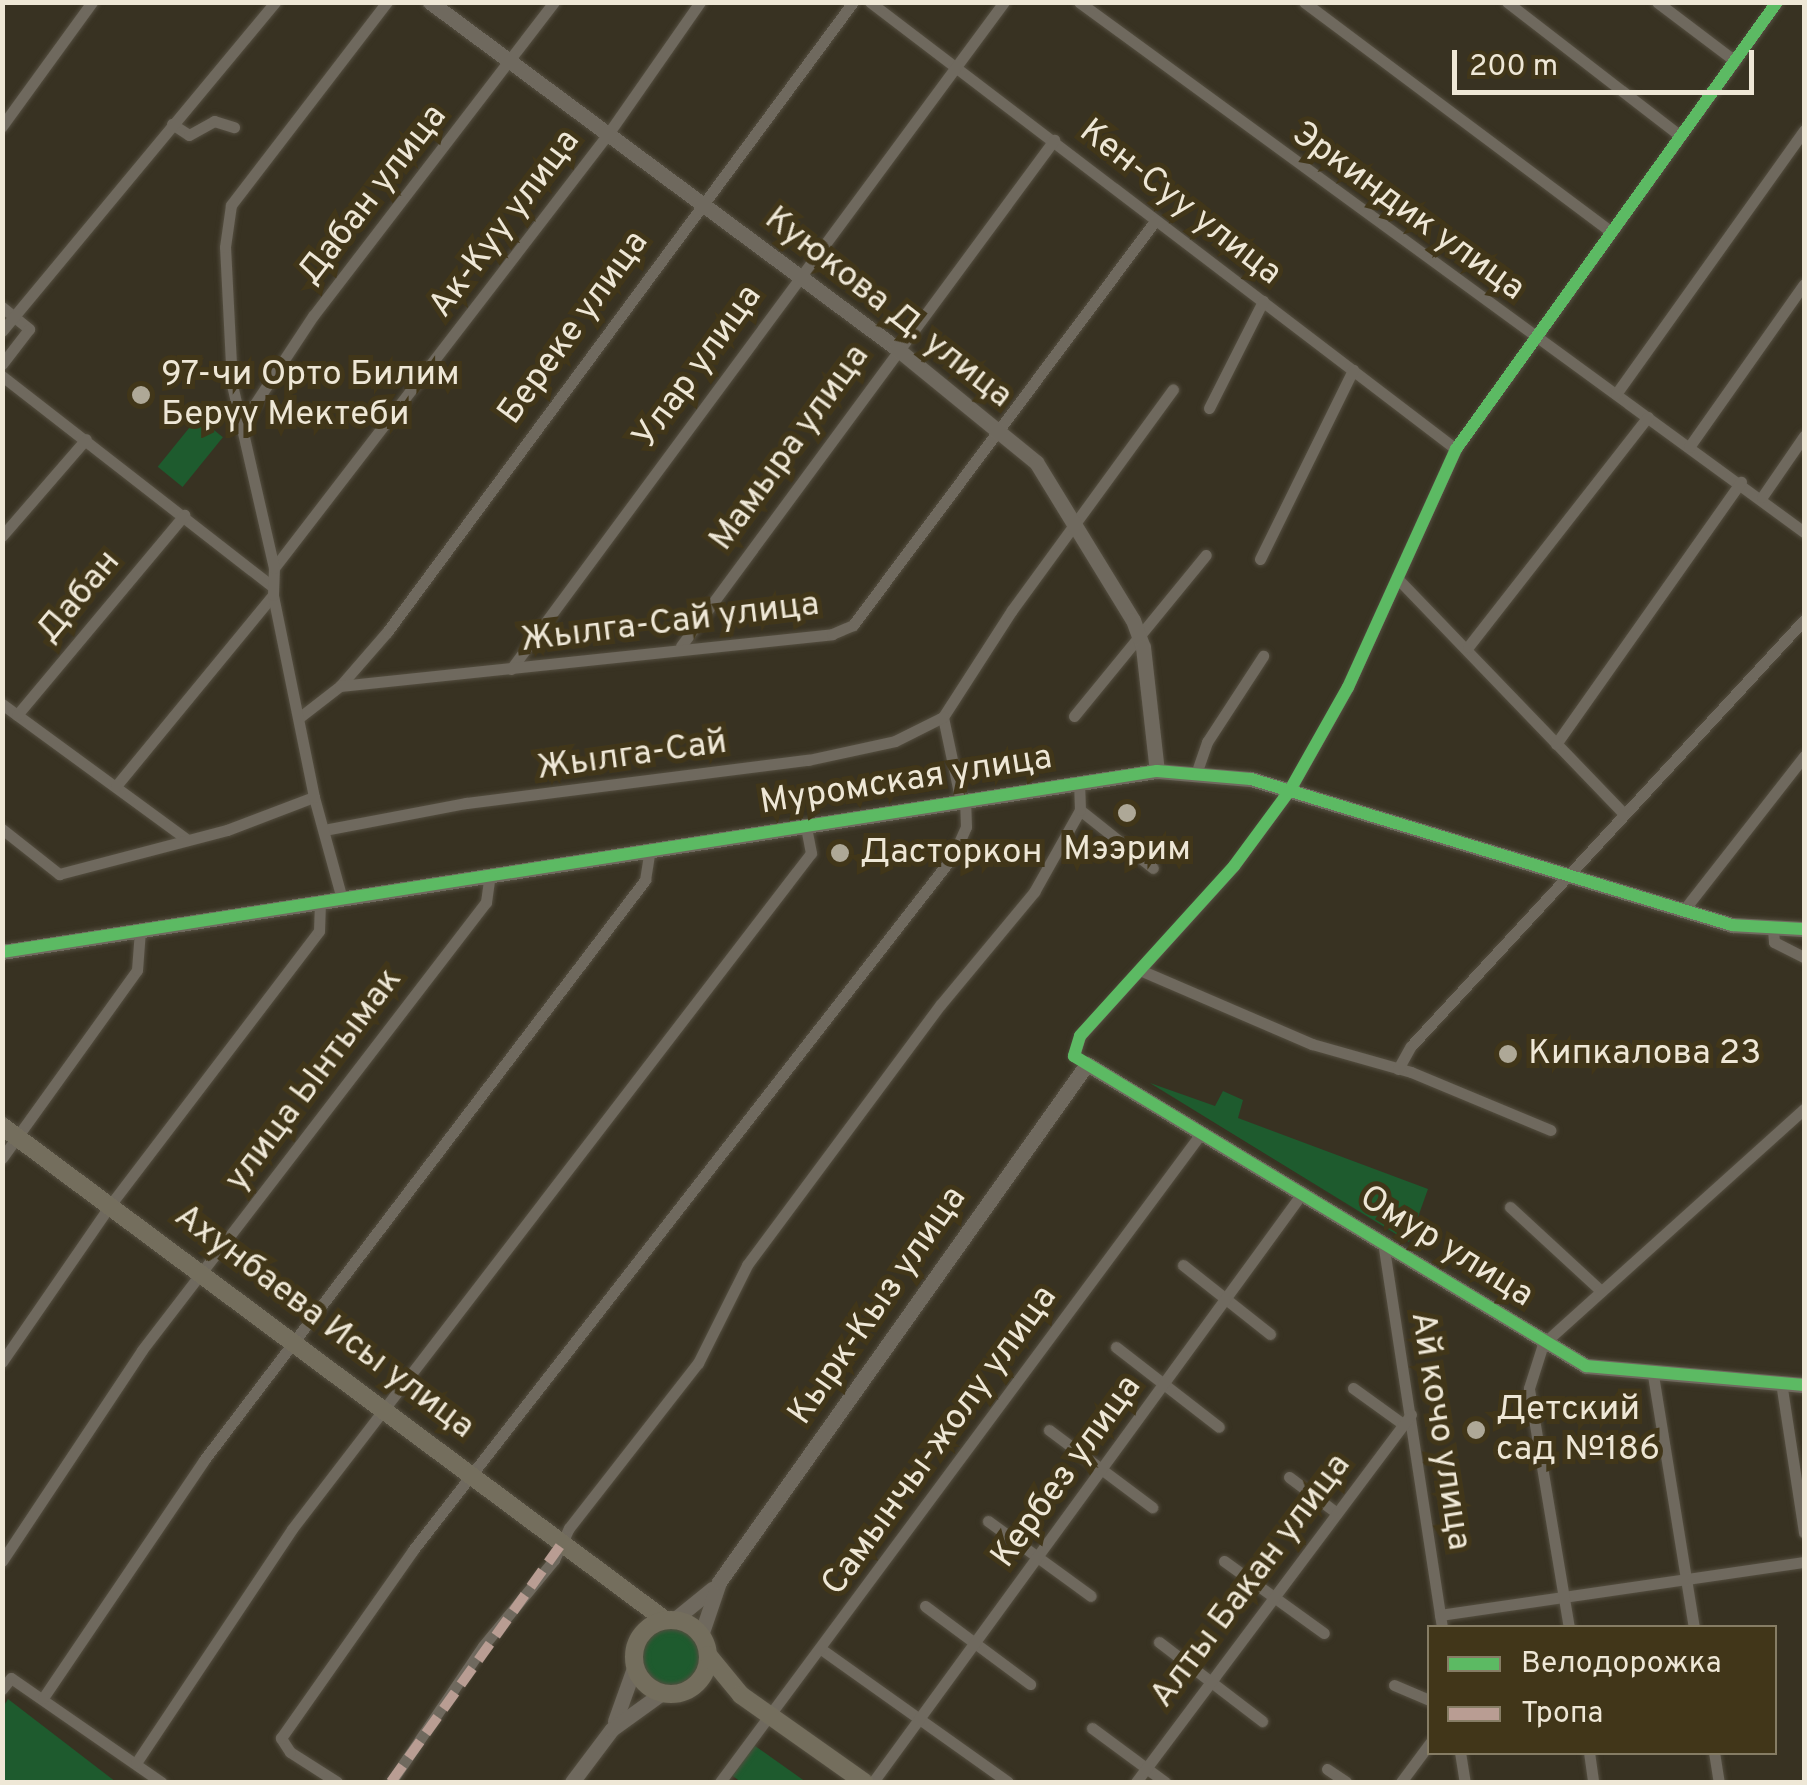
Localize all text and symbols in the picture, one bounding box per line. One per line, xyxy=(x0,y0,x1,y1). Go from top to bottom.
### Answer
scale bar xyxy=(1457,30,1760,92)
text: 200 m xyxy=(1469,49,1558,86)
street label: Дабан улица xyxy=(290,97,456,293)
street label: Кен-Суу улица xyxy=(1071,111,1289,295)
street label: Эркиндик улица xyxy=(1284,114,1532,310)
street label: Ак-Куу улица xyxy=(421,122,589,326)
street label: Куюкова Д. улица xyxy=(756,198,1020,418)
street label: Береке улица xyxy=(490,223,658,433)
street label: Улар улица xyxy=(625,277,771,457)
street label: Мамыра улица xyxy=(701,337,879,559)
place label: 97-чи Орто Билим Берүү Мектеби xyxy=(161,354,460,436)
marker: 97-чи Орто Билим Берүү Мектеби xyxy=(130,384,152,406)
street label: Дабан xyxy=(28,542,130,652)
street label: Жылга-Сай улица xyxy=(518,584,822,662)
street label: Жылга-Сай xyxy=(534,722,730,790)
street label: Муромская улица xyxy=(757,737,1055,825)
marker: Мээрим xyxy=(1116,802,1138,824)
place label: Мээрим xyxy=(1063,829,1191,871)
place label: Дасторкон xyxy=(860,832,1043,874)
marker: Дасторкон xyxy=(829,842,851,864)
street label: улица Ынтымак xyxy=(216,960,412,1200)
place label: Кипкалова 23 xyxy=(1528,1033,1761,1075)
marker: Кипкалова 23 xyxy=(1497,1043,1519,1065)
street label: Омур улица xyxy=(1351,1177,1541,1317)
street label: Кырк-Кыз улица xyxy=(780,1179,976,1433)
street label: Ахунбаева Исы улица xyxy=(166,1195,482,1449)
street label: Самынчы-жолу улица xyxy=(813,1278,1067,1604)
street label: Ай кочо улица xyxy=(1400,1309,1480,1553)
street label: Кербез улица xyxy=(983,1368,1151,1576)
place label: Детский сад №186 xyxy=(1496,1389,1660,1471)
marker: Детский сад №186 xyxy=(1465,1419,1487,1441)
street label: Алты Бакан улица xyxy=(1142,1446,1360,1716)
legend xyxy=(1427,1625,1777,1755)
text: Велодорожка xyxy=(1521,1646,1722,1683)
text: Тропа xyxy=(1521,1696,1603,1733)

